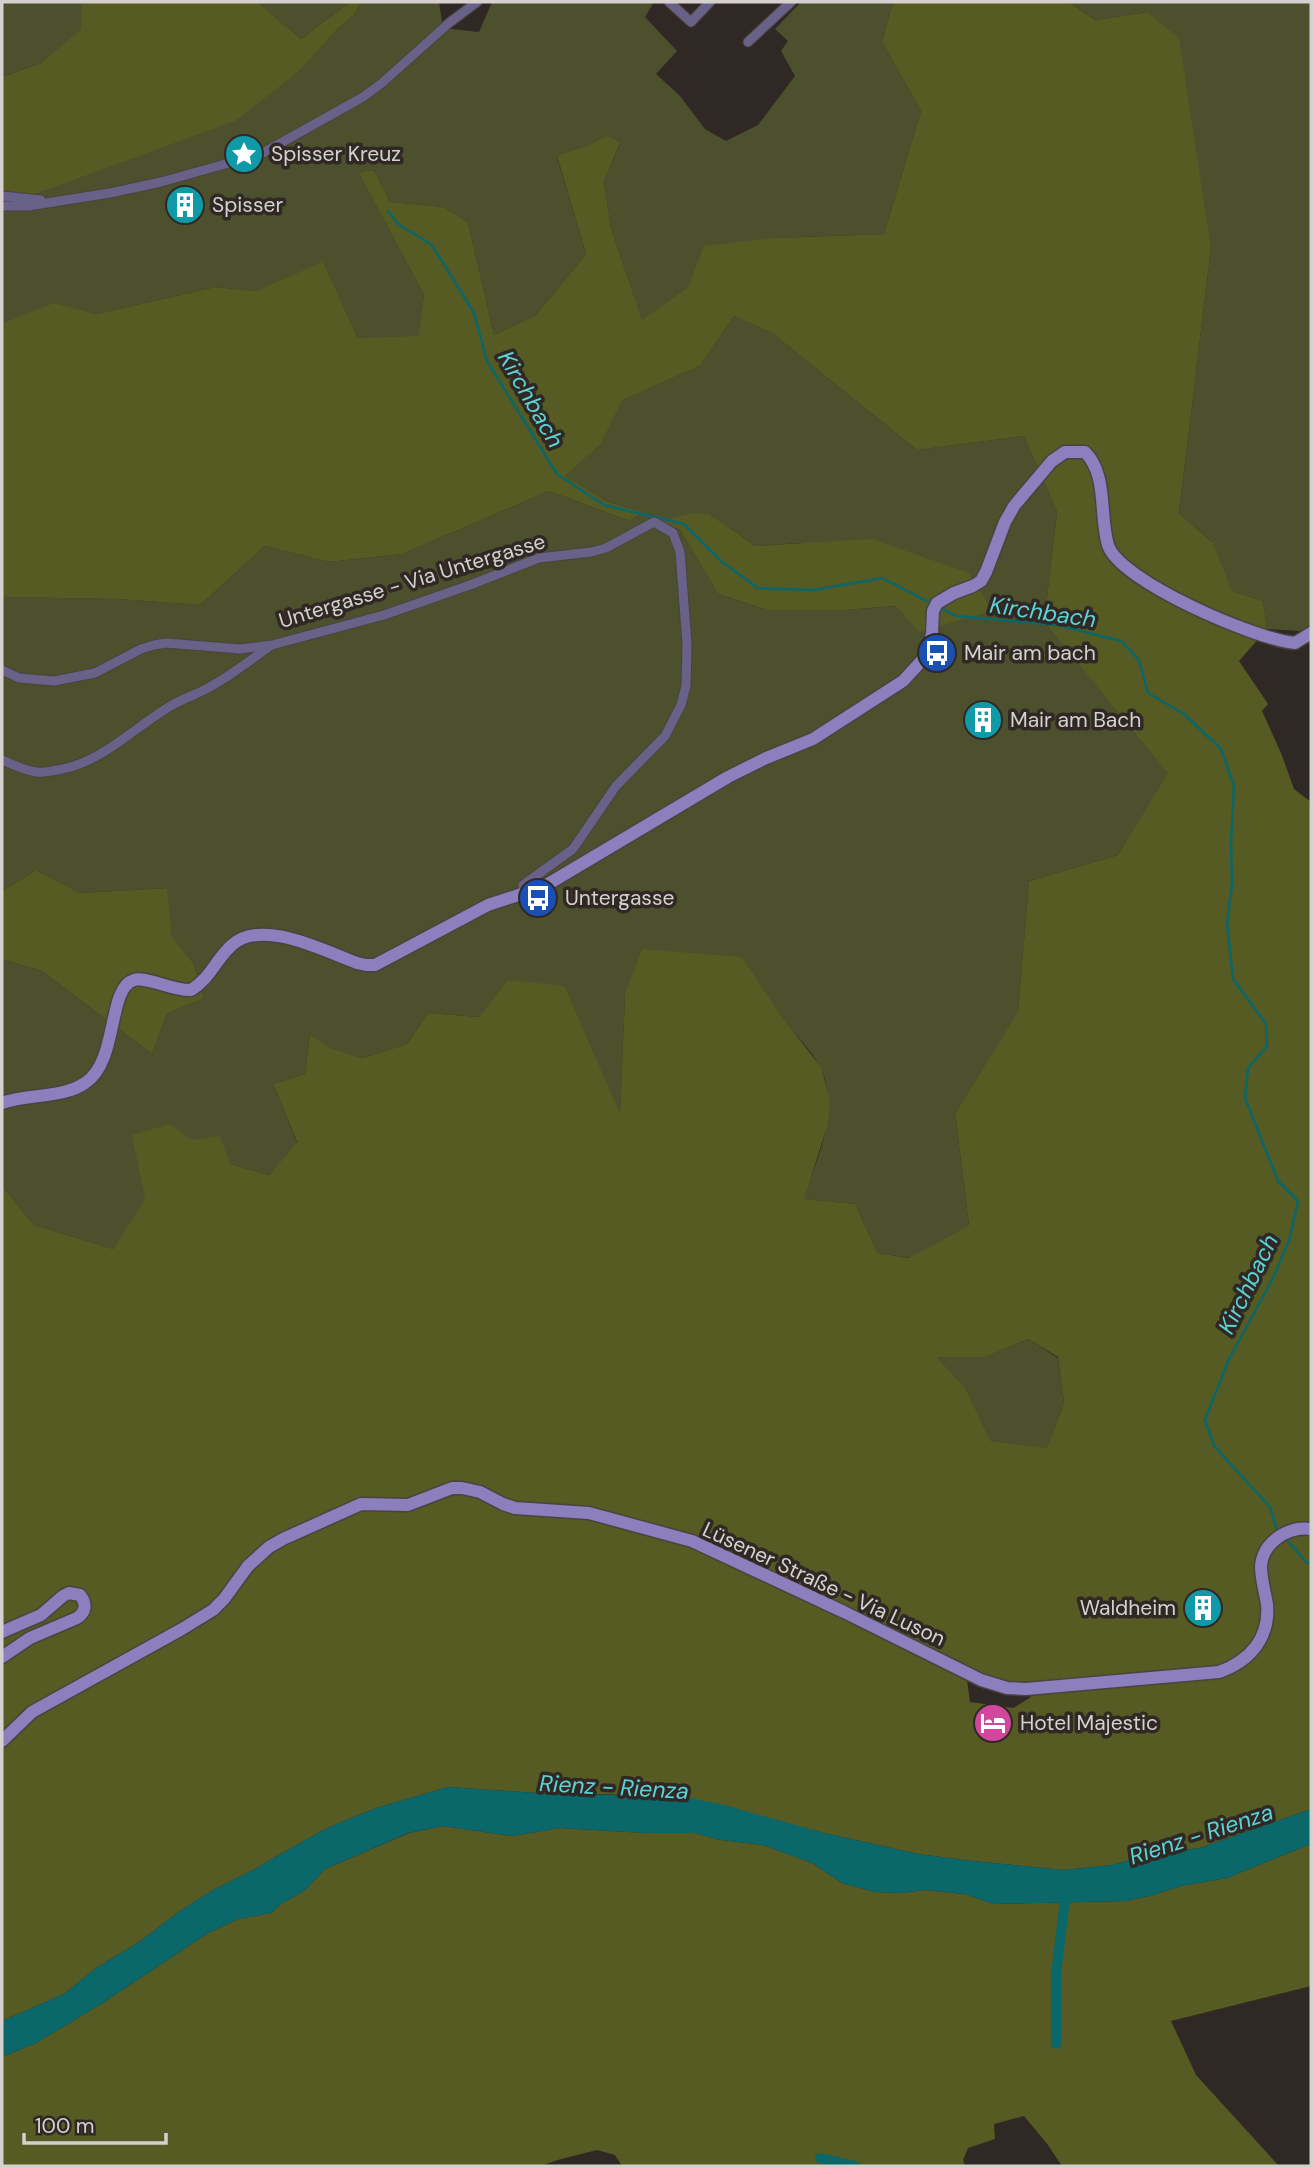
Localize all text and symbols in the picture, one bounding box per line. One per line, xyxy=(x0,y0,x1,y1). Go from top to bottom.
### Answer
place icon: Spisser Kreuz xyxy=(223,133,265,175)
place label: Spisser Kreuz xyxy=(271,140,401,168)
building icon: Spisser xyxy=(164,184,206,226)
place label: Spisser xyxy=(212,191,283,219)
water label: Kirchbach xyxy=(491,345,571,453)
street label: Untergasse - Via Untergasse xyxy=(275,527,549,635)
water label: Kirchbach xyxy=(988,590,1098,634)
bus stop icon: Mair am bach xyxy=(916,632,958,674)
place label: Mair am bach xyxy=(964,639,1096,667)
building icon: Mair am Bach xyxy=(962,699,1004,741)
place label: Mair am Bach xyxy=(1010,706,1141,734)
bus stop icon: Untergasse xyxy=(517,877,559,919)
place label: Untergasse xyxy=(565,884,674,912)
water label: Kirchbach xyxy=(1211,1229,1285,1339)
street label: Lüsener Straße - Via Luson xyxy=(698,1515,950,1653)
building icon: Waldheim xyxy=(1182,1587,1224,1629)
place label: Waldheim xyxy=(1080,1594,1176,1622)
hotel icon: Hotel Majestic xyxy=(972,1702,1014,1744)
place label: Hotel Majestic xyxy=(1020,1709,1158,1737)
water label: Rienz - Rienza xyxy=(538,1768,690,1806)
water label: Rienz - Rienza xyxy=(1125,1797,1277,1871)
scale bar xyxy=(24,2102,166,2146)
text: 100 m xyxy=(35,2112,95,2140)

